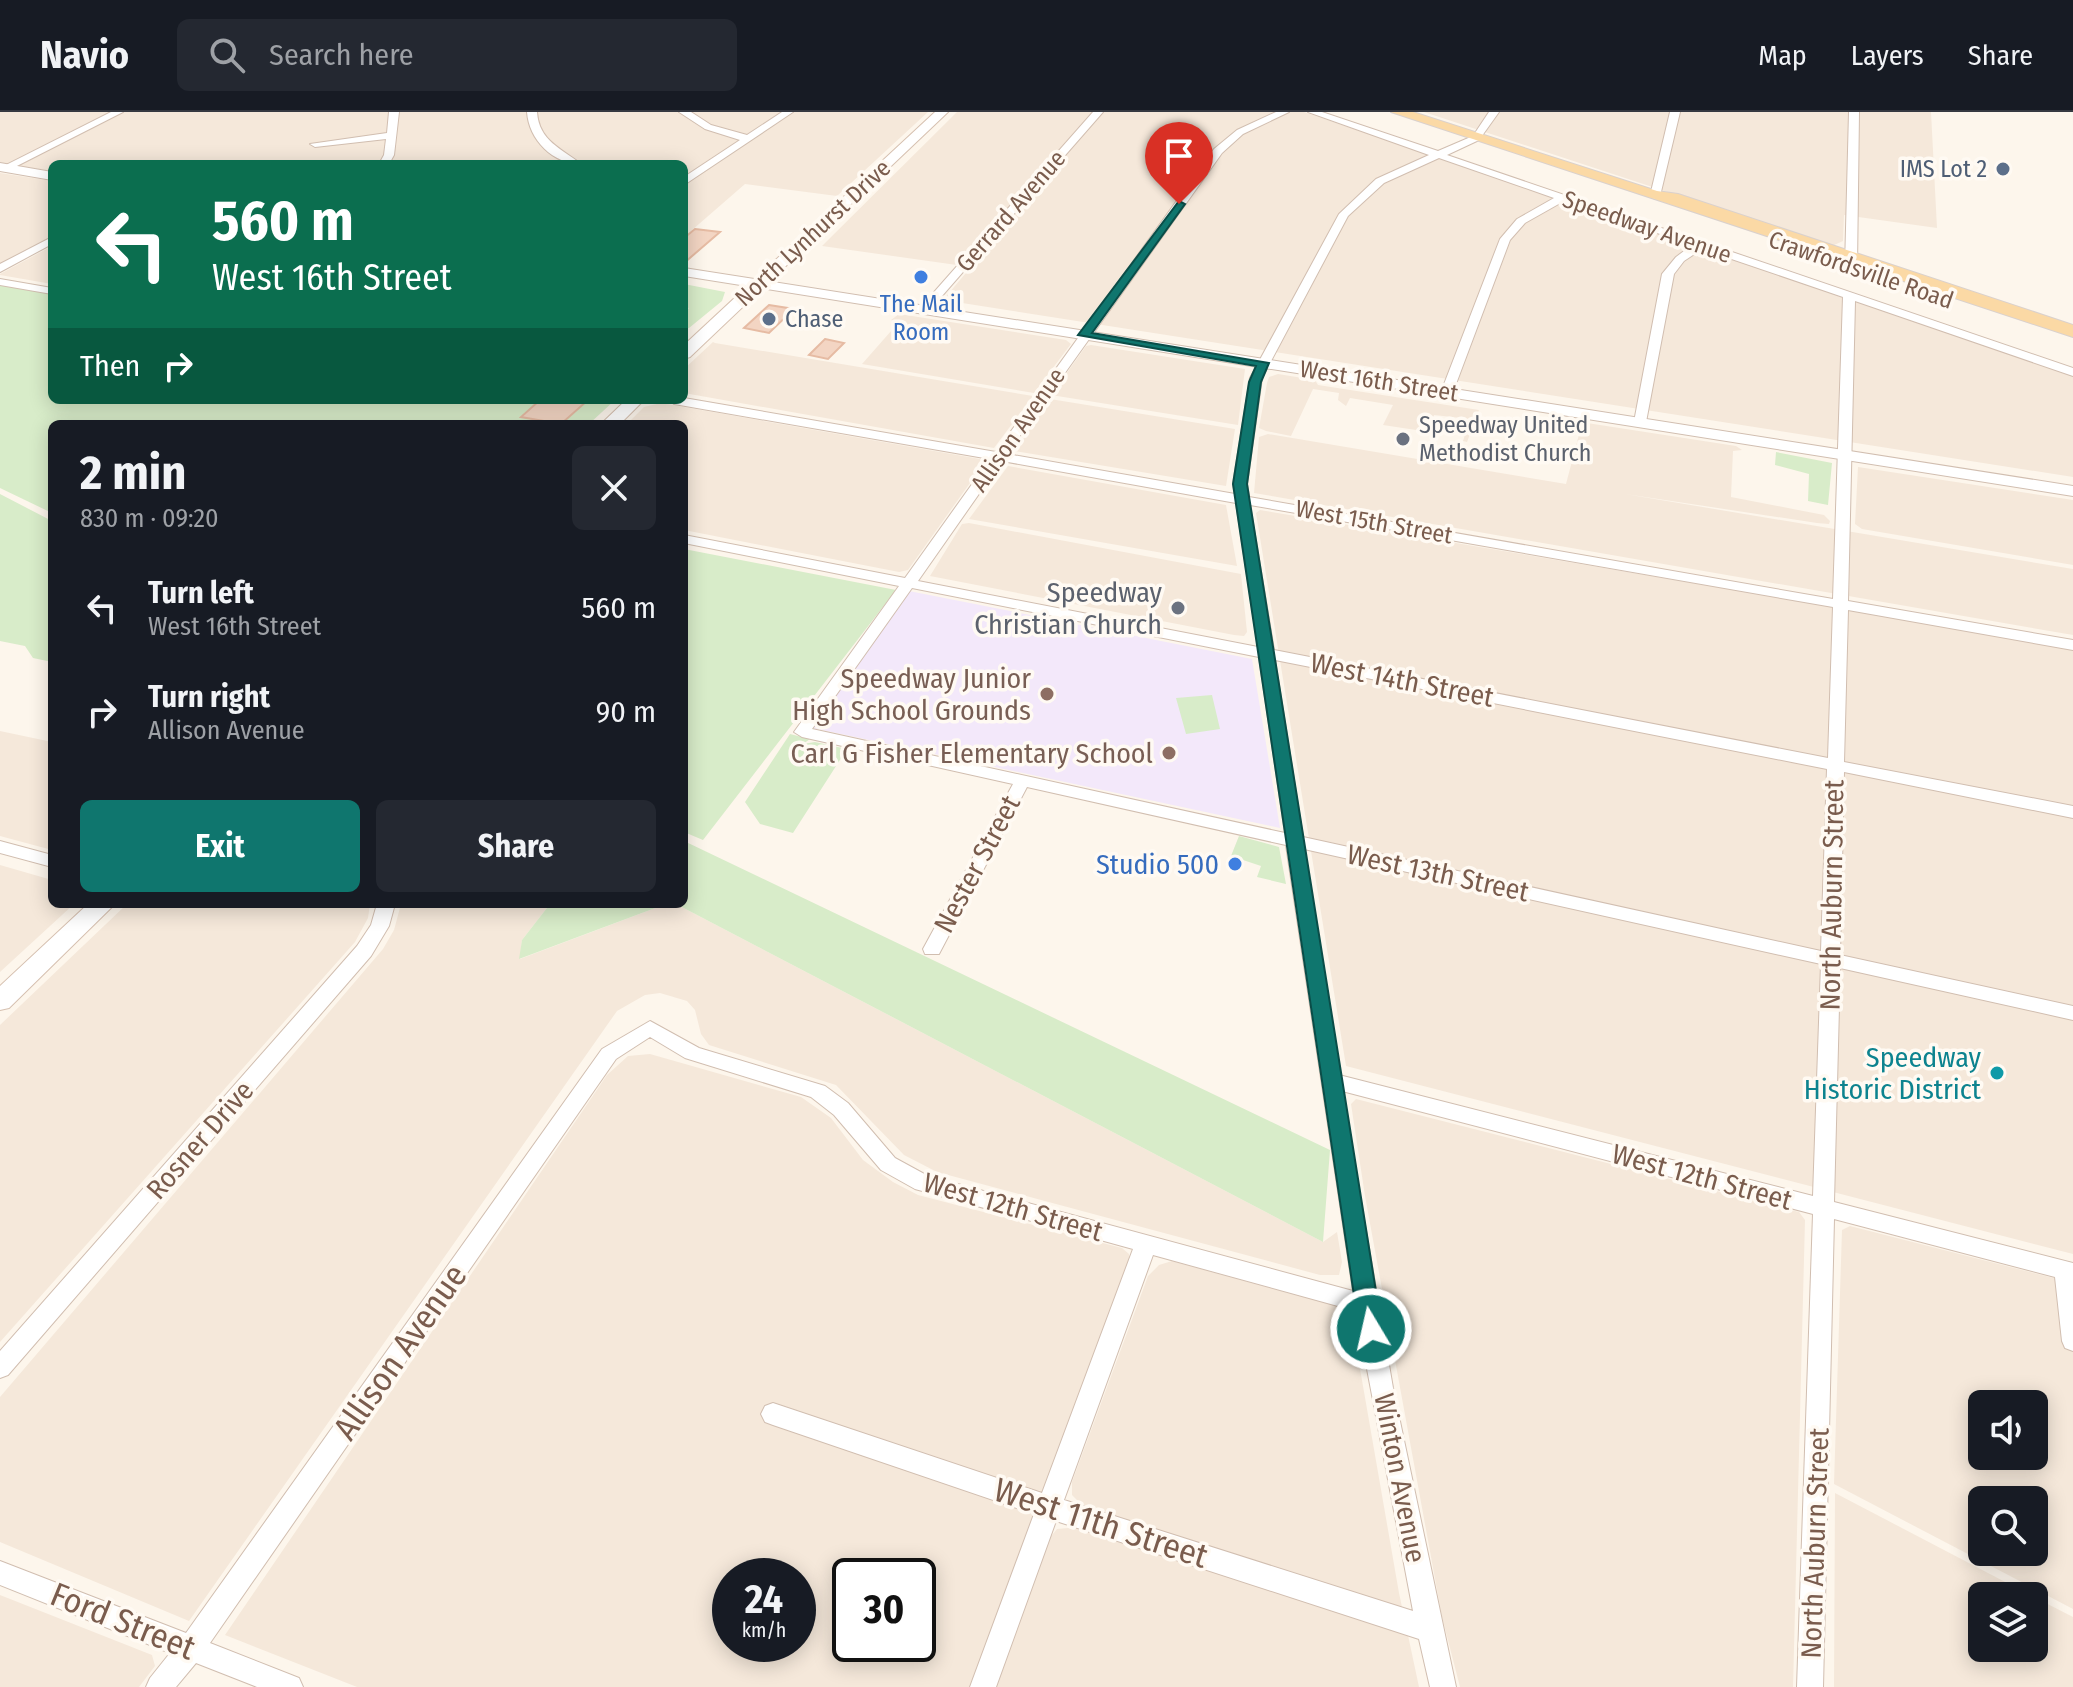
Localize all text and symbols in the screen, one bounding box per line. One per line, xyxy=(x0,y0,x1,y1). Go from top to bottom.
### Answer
search box xyxy=(177,19,737,91)
text: Navio xyxy=(40,32,129,78)
icon: search xyxy=(205,33,249,77)
text: Search here xyxy=(269,37,414,73)
text: Map xyxy=(1758,39,1807,72)
text: Layers xyxy=(1851,39,1924,72)
text: Share xyxy=(1968,39,2033,72)
pin xyxy=(1145,122,1213,204)
icon: arrive xyxy=(1157,134,1201,178)
street label: Gerrard Avenue xyxy=(951,145,1071,277)
street label: North Lynhurst Drive xyxy=(730,154,896,312)
place label: IMS Lot 2 xyxy=(1900,155,1987,183)
marker: IMS Lot 2 xyxy=(1994,160,2012,178)
street label: Speedway Avenue xyxy=(1559,185,1735,269)
text: 560 m xyxy=(212,188,354,255)
icon: left xyxy=(80,192,184,296)
street label: Crawfordsville Road xyxy=(1765,225,1957,315)
text: West 16th Street xyxy=(212,256,452,300)
marker: The Mail Room xyxy=(912,268,930,286)
place label: The Mail Room xyxy=(880,290,962,346)
place label: Chase xyxy=(785,305,843,333)
marker: Chase xyxy=(760,310,778,328)
icon: right xyxy=(156,344,200,388)
text: Then xyxy=(80,348,140,384)
street label: West 16th Street xyxy=(1298,355,1460,407)
street label: Allison Avenue xyxy=(965,363,1071,497)
place label: Speedway United Methodist Church xyxy=(1419,411,1591,467)
marker: Speedway United Methodist Church xyxy=(1394,430,1412,448)
text: 2 min xyxy=(80,444,186,502)
button: close xyxy=(572,446,656,530)
street label: West 15th Street xyxy=(1293,494,1455,550)
text: 830 m · 09:20 xyxy=(80,503,219,534)
text: Turn left xyxy=(148,575,254,611)
place label: Speedway Christian Church xyxy=(974,576,1162,641)
icon: left xyxy=(80,586,124,630)
text: 560 m xyxy=(582,590,656,626)
marker: Speedway Christian Church xyxy=(1169,599,1187,617)
text: West 16th Street xyxy=(148,611,321,642)
street label: West 14th Street xyxy=(1308,646,1497,714)
place label: Speedway Junior High School Grounds xyxy=(792,662,1031,727)
text: Turn right xyxy=(148,679,270,715)
marker: Speedway Junior High School Grounds xyxy=(1038,685,1056,703)
icon: right xyxy=(80,690,124,734)
text: 90 m xyxy=(596,694,656,730)
text: Allison Avenue xyxy=(148,715,305,746)
place label: Carl G Fisher Elementary School xyxy=(791,737,1153,770)
marker: Carl G Fisher Elementary School xyxy=(1160,744,1178,762)
street label: North Auburn Street xyxy=(1813,778,1851,1011)
street label: Nester Street xyxy=(927,789,1027,938)
button: Exit xyxy=(80,800,360,892)
button: Share xyxy=(376,800,656,892)
street label: West 13th Street xyxy=(1344,838,1533,909)
place label: Studio 500 xyxy=(1096,848,1219,881)
marker: Studio 500 xyxy=(1226,855,1244,873)
place label: Speedway Historic District xyxy=(1804,1041,1982,1106)
marker: Speedway Historic District xyxy=(1988,1064,2006,1082)
street label: Rosner Drive xyxy=(140,1074,260,1206)
street label: West 12th Street xyxy=(1608,1137,1796,1217)
street label: West 12th Street xyxy=(920,1166,1107,1249)
street label: Allison Avenue xyxy=(324,1256,476,1448)
position arrow xyxy=(1329,1287,1413,1371)
map controls xyxy=(1968,1390,2048,1662)
button: sound xyxy=(1968,1390,2048,1470)
street label: Winton Avenue xyxy=(1367,1391,1433,1565)
street label: North Auburn Street xyxy=(1794,1426,1836,1659)
street label: West 11th Street xyxy=(989,1469,1214,1577)
button: search xyxy=(1968,1486,2048,1566)
speed limit sign: 30 xyxy=(832,1558,936,1662)
street label: Ford Street xyxy=(45,1573,202,1669)
text: 24 xyxy=(745,1576,783,1624)
button: layers xyxy=(1968,1582,2048,1662)
text: km/h xyxy=(742,1618,786,1642)

